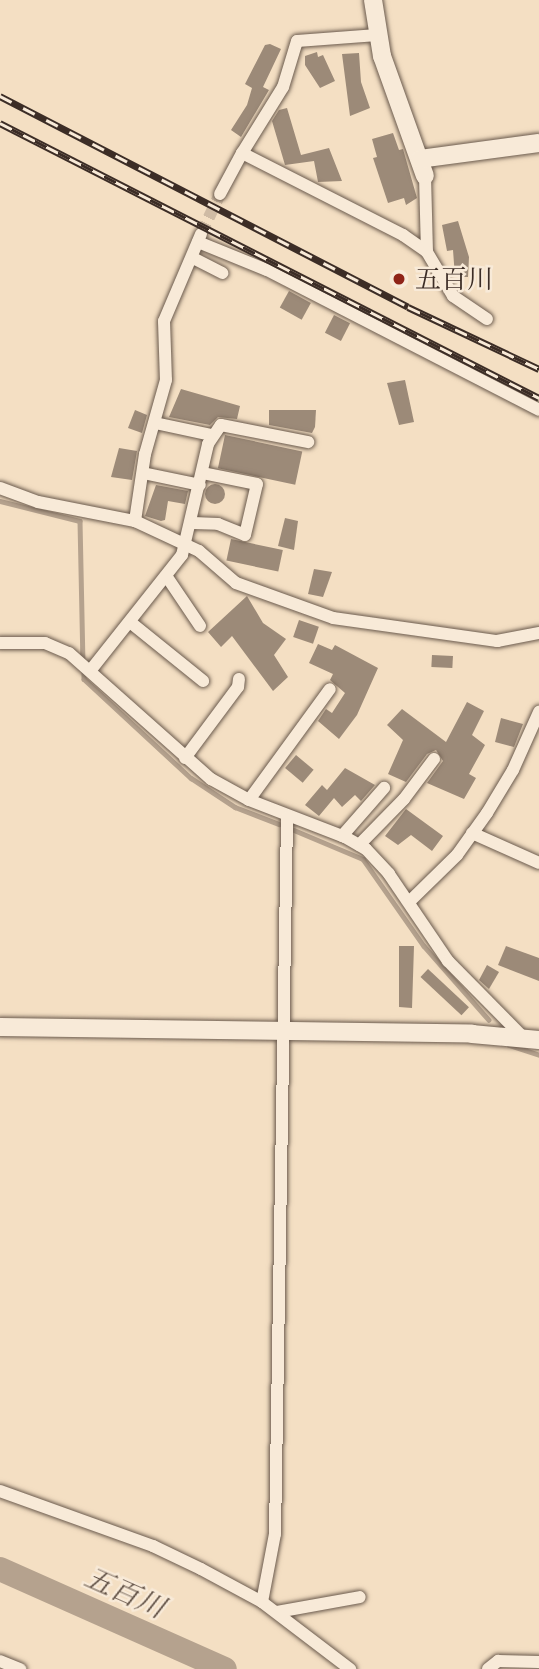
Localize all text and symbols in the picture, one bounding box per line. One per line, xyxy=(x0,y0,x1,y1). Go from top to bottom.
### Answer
place label: 五百川 xyxy=(415,263,493,295)
marker: 五百川 xyxy=(389,269,409,289)
water label: 五百川 xyxy=(80,1560,170,1624)

